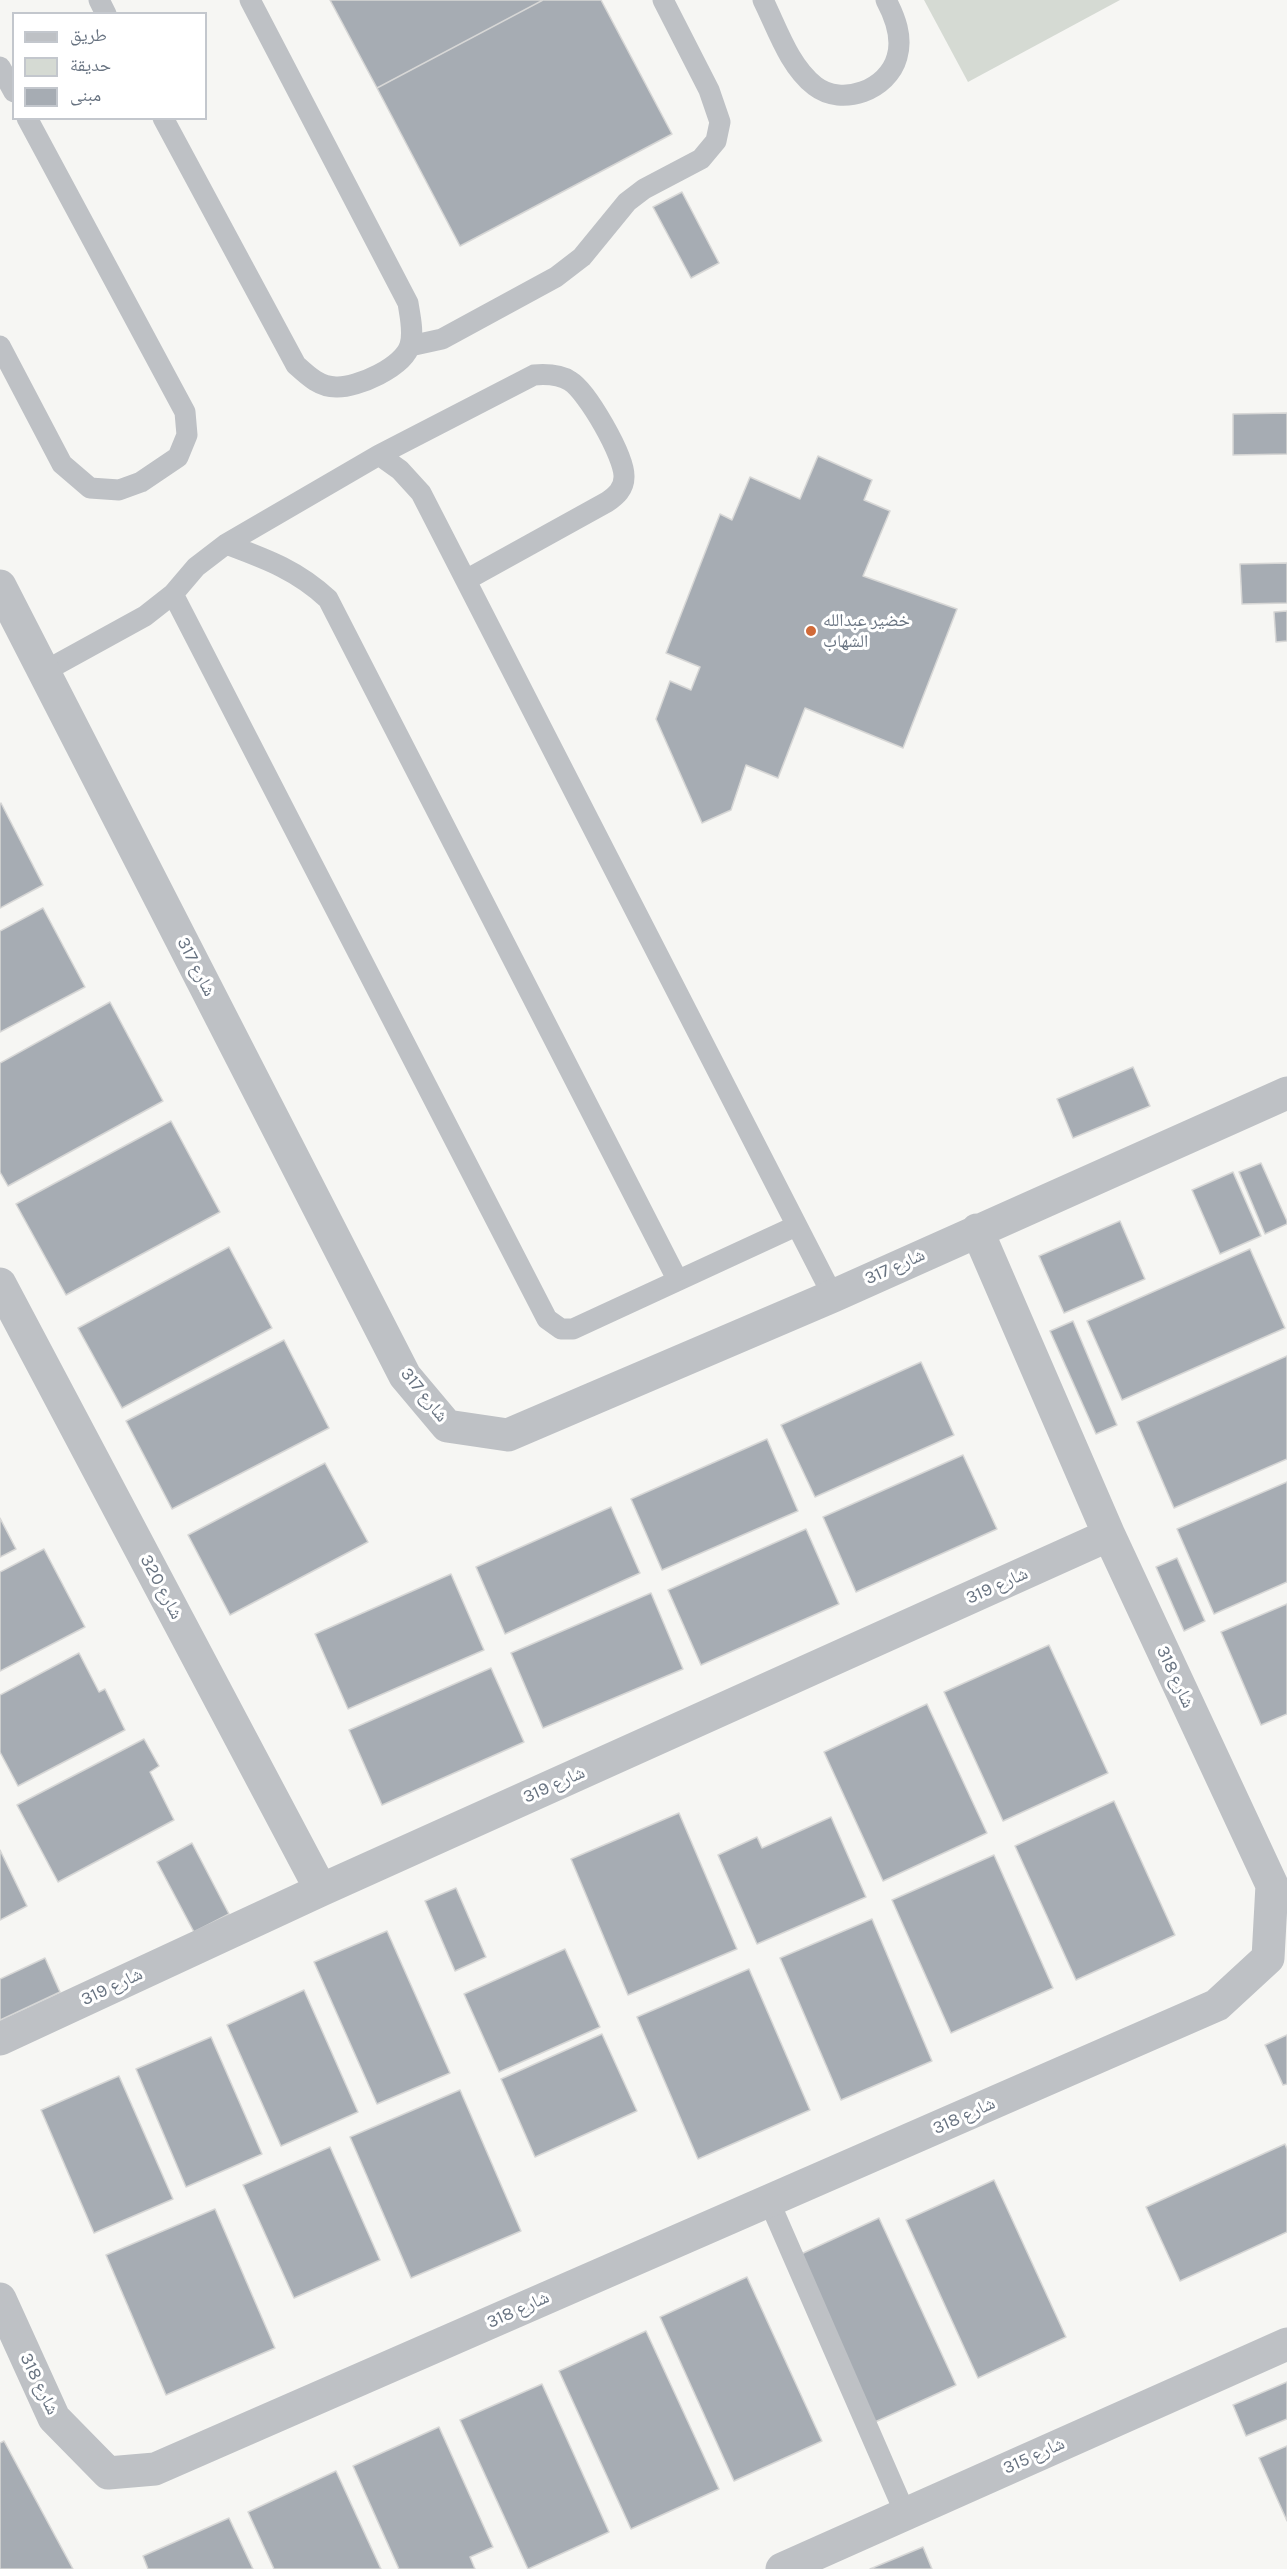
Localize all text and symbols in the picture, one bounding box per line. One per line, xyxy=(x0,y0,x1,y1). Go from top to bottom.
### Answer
legend xyxy=(12,12,207,120)
text: طريق xyxy=(70,24,107,46)
text: حديقة xyxy=(70,54,111,76)
text: مبنى xyxy=(70,84,101,106)
place label: خضير عبدالله الشهاب xyxy=(823,610,910,652)
marker: خضير عبدالله الشهاب xyxy=(804,624,818,638)
street label: شارع 317 xyxy=(172,934,220,1000)
street label: شارع 317 xyxy=(862,1244,928,1290)
street label: شارع 317 xyxy=(396,1364,452,1426)
street label: شارع 320 xyxy=(135,1551,187,1623)
street label: شارع 319 xyxy=(963,1563,1031,1609)
street label: شارع 318 xyxy=(1151,1642,1199,1712)
street label: شارع 319 xyxy=(520,1762,588,1808)
street label: شارع 319 xyxy=(78,1963,146,2011)
street label: شارع 318 xyxy=(929,2093,999,2139)
street label: شارع 318 xyxy=(483,2287,553,2333)
street label: شارع 318 xyxy=(15,2350,63,2418)
street label: شارع 315 xyxy=(1000,2433,1068,2479)

